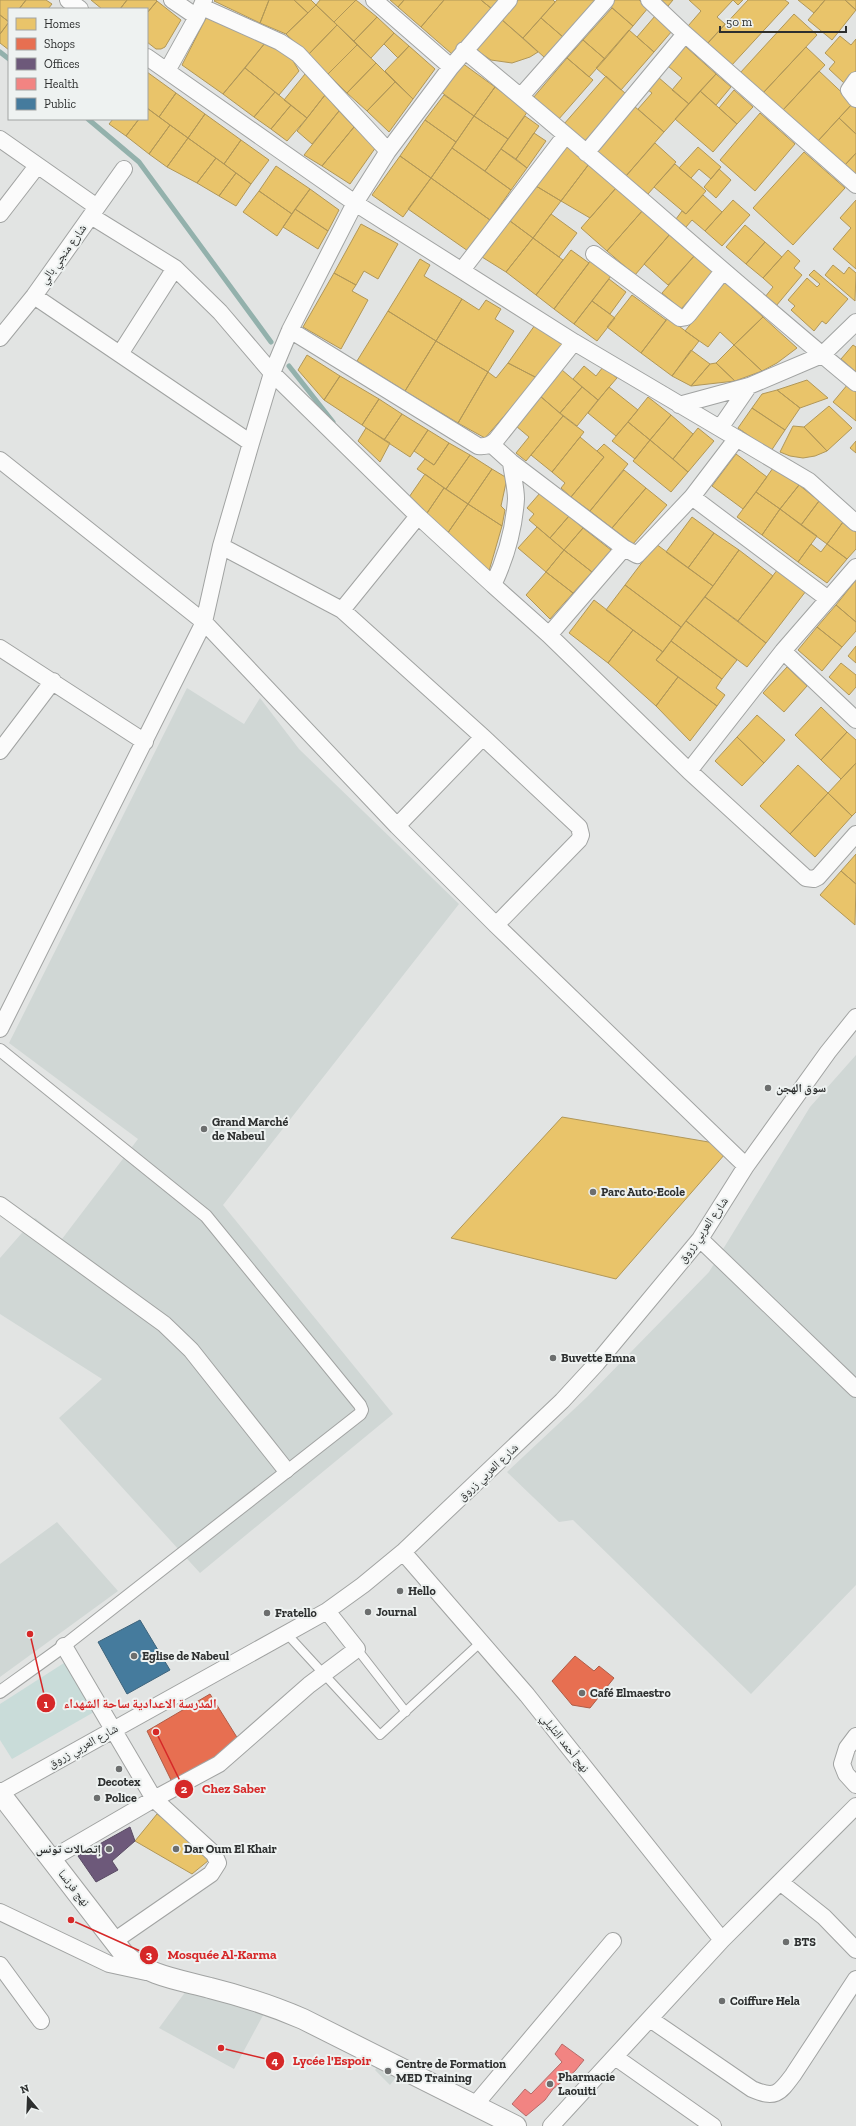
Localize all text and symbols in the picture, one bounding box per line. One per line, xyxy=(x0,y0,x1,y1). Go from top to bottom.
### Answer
legend xyxy=(8,8,148,120)
scale bar xyxy=(720,8,846,34)
text: 50 m xyxy=(726,15,753,29)
text: Homes xyxy=(44,17,80,31)
text: Shops xyxy=(44,37,75,51)
text: Offices xyxy=(44,57,80,71)
text: Health xyxy=(44,77,79,91)
text: Public xyxy=(44,97,77,111)
street label: شارع منجي بالي xyxy=(37,221,92,288)
place label: سوق الهجن xyxy=(776,1081,826,1096)
marker: سوق الهجن xyxy=(763,1083,773,1093)
place label: Grand Marché de Nabeul xyxy=(212,1115,288,1143)
marker: Grand Marché de Nabeul xyxy=(199,1124,209,1134)
place label: Parc Auto-Ecole xyxy=(601,1185,685,1199)
marker: Parc Auto-Ecole xyxy=(588,1187,598,1197)
street label: شارع العربي زروق xyxy=(675,1194,734,1268)
place label: Buvette Emna xyxy=(561,1351,636,1365)
marker: Buvette Emna xyxy=(548,1353,558,1363)
street label: شارع العربي زروق xyxy=(455,1440,523,1506)
place label: Hello xyxy=(408,1584,437,1598)
marker: Hello xyxy=(395,1586,405,1596)
place label: Journal xyxy=(376,1605,417,1619)
place label: Fratello xyxy=(275,1606,318,1620)
marker: Journal xyxy=(363,1607,373,1617)
marker: Fratello xyxy=(262,1608,272,1618)
place label: Eglise de Nabeul xyxy=(142,1649,230,1663)
marker: Eglise de Nabeul xyxy=(129,1651,139,1661)
place label: Café Elmaestro xyxy=(590,1686,671,1700)
marker: Café Elmaestro xyxy=(577,1688,587,1698)
callout: المدرسة الاعدادية ساحة الشهداء xyxy=(36,1691,225,1716)
text: المدرسة الاعدادية ساحة الشهداء xyxy=(63,1696,217,1711)
text: 1 xyxy=(44,1697,49,1711)
street label: نهج أحمد التليلي xyxy=(535,1711,592,1777)
street label: شارع العربي زروق xyxy=(46,1721,122,1774)
marker: Decotex xyxy=(114,1764,124,1774)
place label: Decotex xyxy=(97,1775,141,1789)
callout: Chez Saber xyxy=(174,1776,274,1801)
text: Chez Saber xyxy=(202,1781,266,1796)
text: 2 xyxy=(181,1782,188,1796)
place label: Police xyxy=(105,1791,137,1805)
marker: Police xyxy=(92,1793,102,1803)
place label: إتصالات تونس xyxy=(36,1842,101,1857)
place label: Dar Oum El Khair xyxy=(184,1842,278,1856)
marker: إتصالات تونس xyxy=(104,1844,114,1854)
marker: Dar Oum El Khair xyxy=(171,1844,181,1854)
street label: نهج فرنسا xyxy=(55,1867,93,1909)
place label: BTS xyxy=(794,1935,816,1949)
marker: BTS xyxy=(781,1937,791,1947)
callout: Mosquée Al-Karma xyxy=(139,1942,284,1967)
text: Mosquée Al-Karma xyxy=(167,1947,277,1962)
text: 3 xyxy=(146,1948,153,1962)
place label: Coiffure Hela xyxy=(730,1994,800,2008)
marker: Coiffure Hela xyxy=(717,1996,727,2006)
callout: Lycée l'Espoir xyxy=(265,2048,380,2073)
text: Lycée l'Espoir xyxy=(293,2053,372,2068)
text: 4 xyxy=(272,2054,279,2068)
place label: Centre de Formation MED Training xyxy=(396,2057,506,2085)
marker: Centre de Formation MED Training xyxy=(383,2066,393,2076)
place label: Pharmacie Laouiti xyxy=(558,2070,615,2098)
north arrow xyxy=(8,2078,48,2118)
marker: Pharmacie Laouiti xyxy=(545,2079,555,2089)
text: N xyxy=(19,2081,32,2097)

